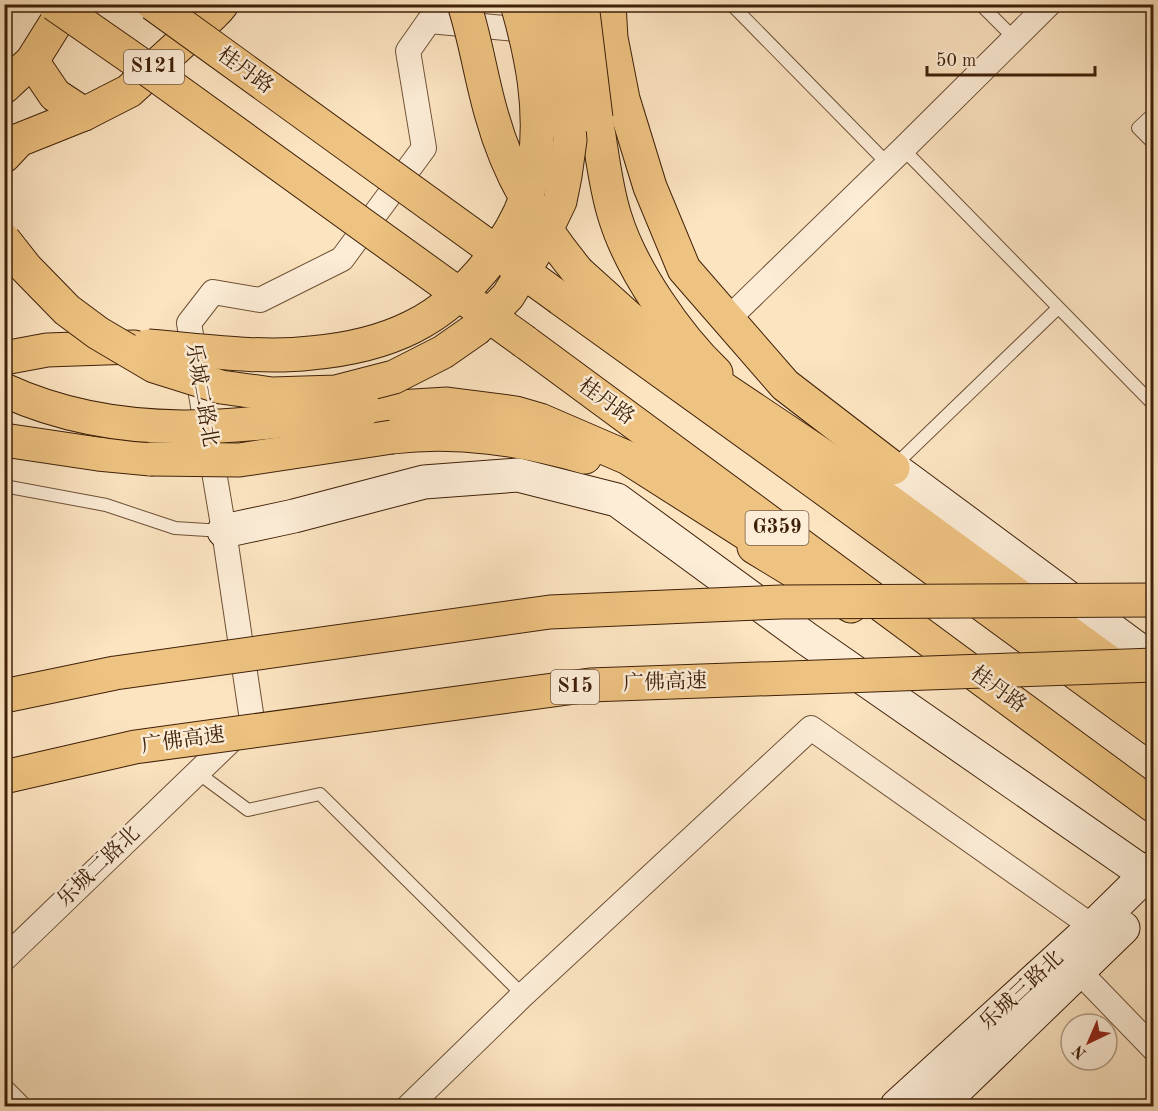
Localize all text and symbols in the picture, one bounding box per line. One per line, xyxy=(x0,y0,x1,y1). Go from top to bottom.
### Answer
scale bar xyxy=(927,39,1095,77)
street label: 桂丹路 xyxy=(213,42,278,98)
road number: S121 xyxy=(124,50,184,84)
text: 50 m xyxy=(936,52,976,70)
street label: 乐城二路北 xyxy=(182,341,222,449)
street label: 桂丹路 xyxy=(574,373,639,429)
road number: G359 xyxy=(746,511,808,545)
street label: 桂丹路 xyxy=(966,661,1031,717)
street label: 广佛高速 xyxy=(623,669,707,695)
road number: S15 xyxy=(551,670,599,704)
street label: 广佛高速 xyxy=(140,723,226,757)
street label: 乐城二路北 xyxy=(53,822,144,911)
street label: 乐城三路北 xyxy=(975,946,1068,1034)
north arrow xyxy=(1059,1012,1119,1072)
text: N xyxy=(1069,1041,1090,1061)

